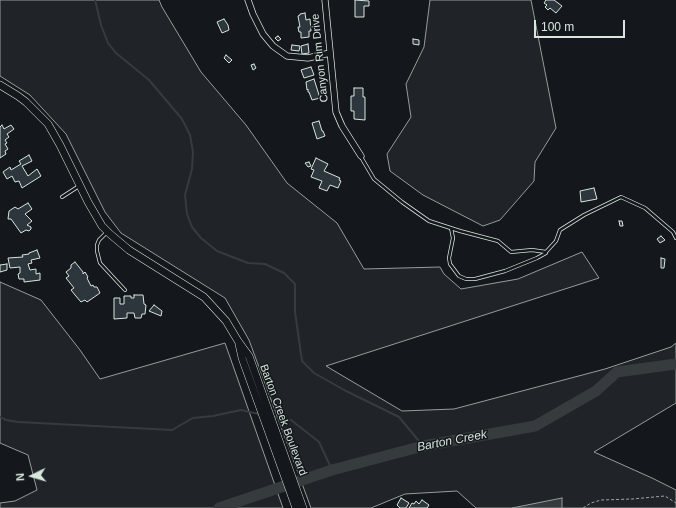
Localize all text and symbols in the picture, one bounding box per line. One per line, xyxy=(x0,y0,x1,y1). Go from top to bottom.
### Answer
scale bar xyxy=(536,12,627,38)
street label: Canyon Rim Drive xyxy=(309,13,331,103)
text: 100 m xyxy=(541,20,574,34)
street label: Barton Creek Boulevard xyxy=(257,363,309,477)
water label: Barton Creek xyxy=(416,427,488,455)
north arrow xyxy=(12,456,52,496)
text: N xyxy=(14,473,26,482)

